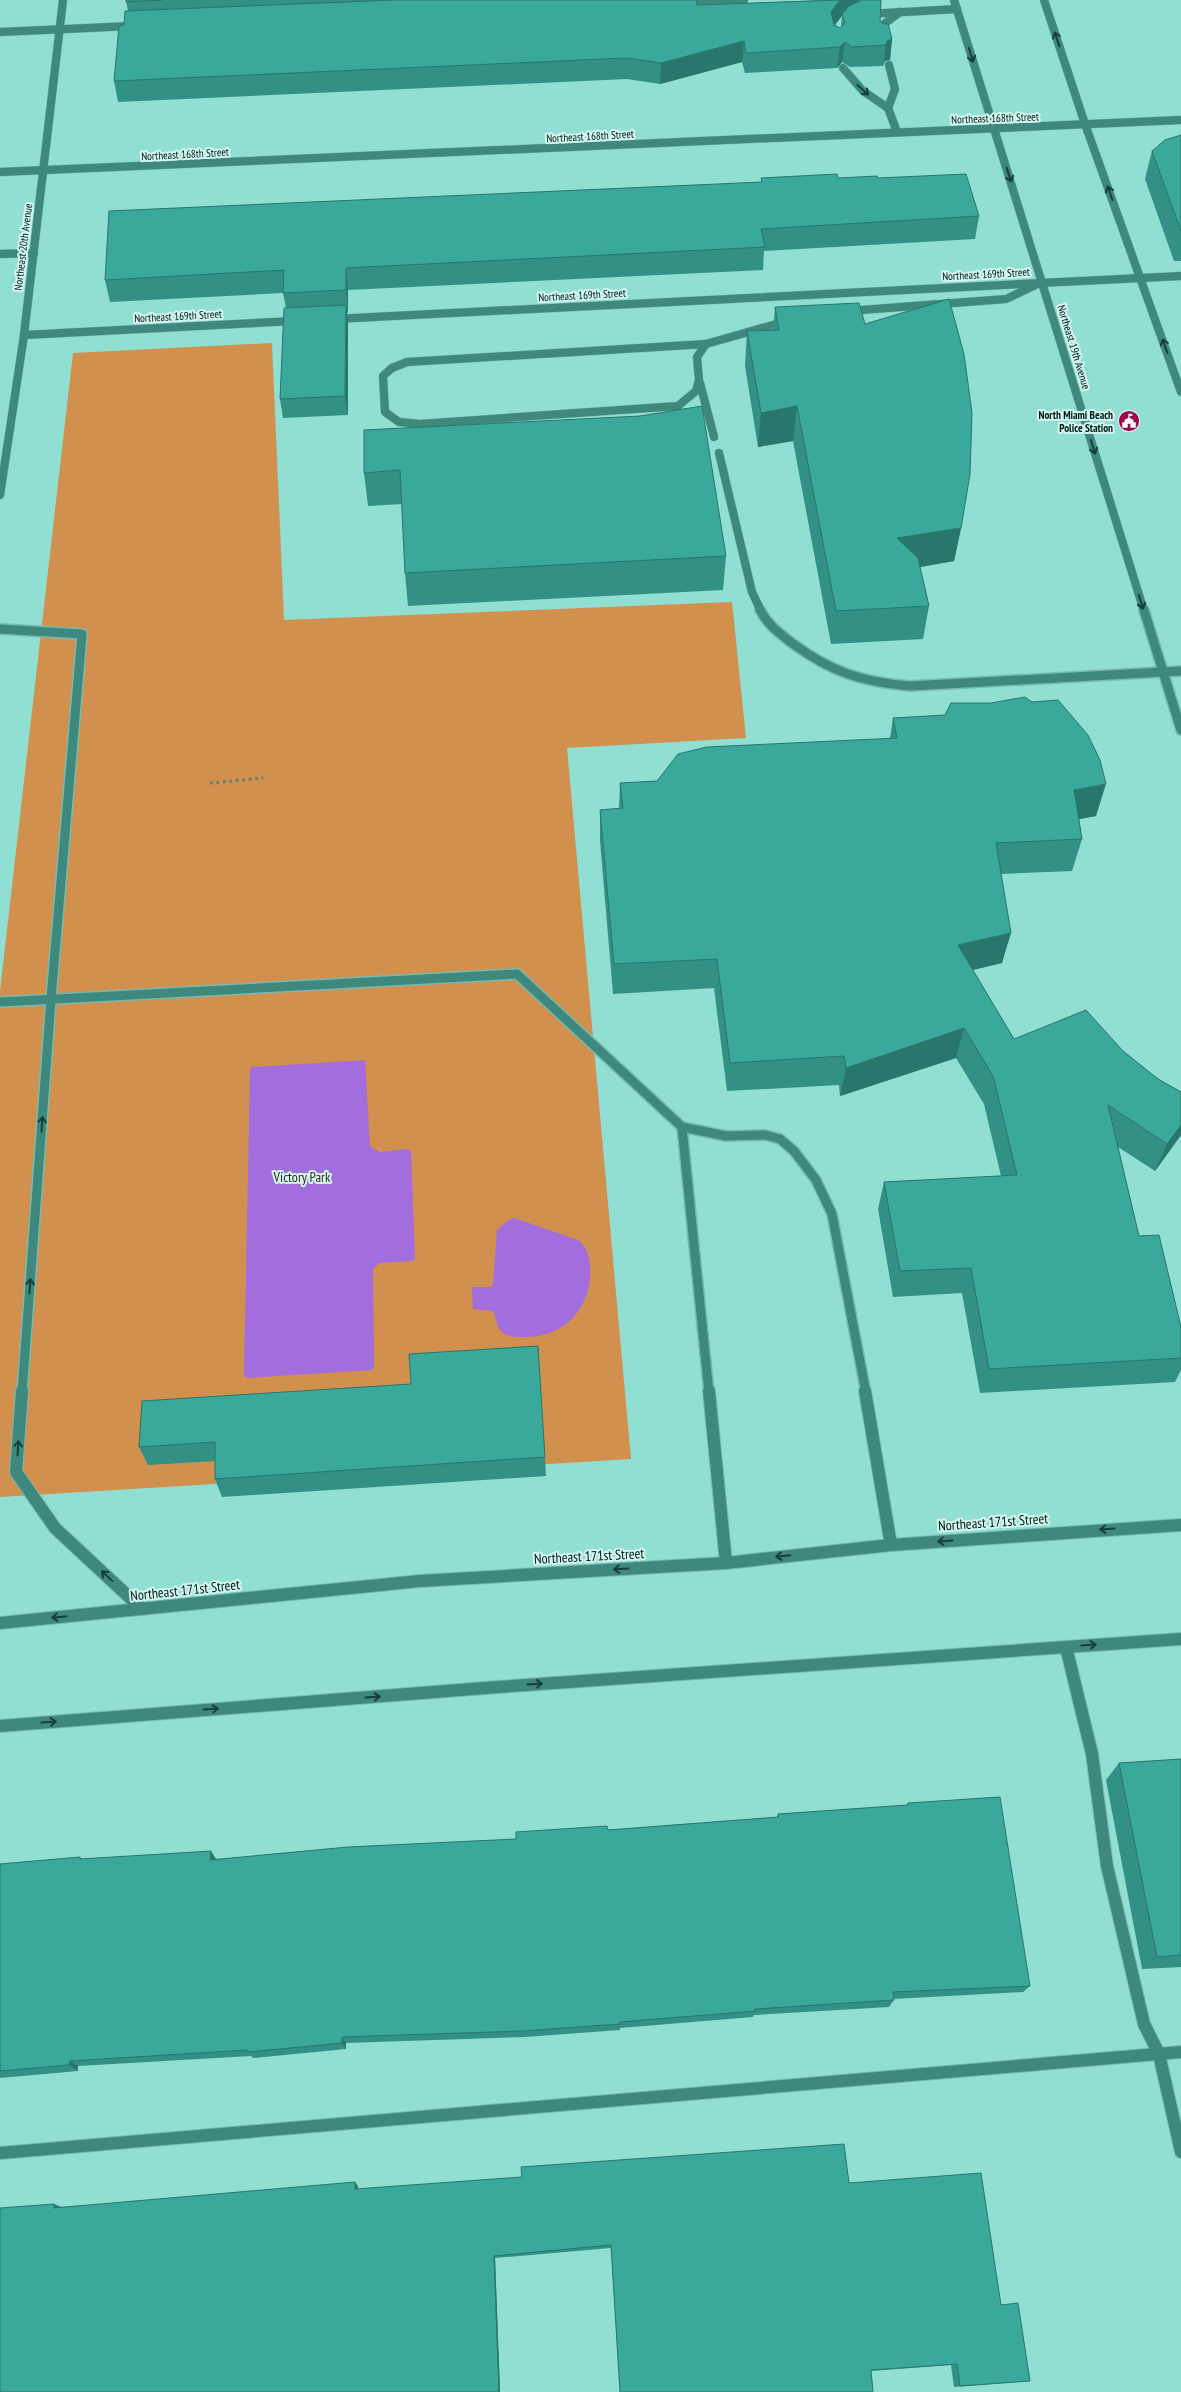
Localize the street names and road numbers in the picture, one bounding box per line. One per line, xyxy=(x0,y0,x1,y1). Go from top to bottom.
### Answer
street label: Northeast 168th Street xyxy=(951,109,1039,127)
street label: Northeast 168th Street xyxy=(546,127,634,145)
street label: Northeast 168th Street xyxy=(141,145,229,163)
street label: Northeast 20th Avenue xyxy=(11,202,35,291)
street label: Northeast 169th Street xyxy=(942,265,1030,283)
street label: Northeast 169th Street xyxy=(538,286,626,304)
street label: Northeast 19th Avenue xyxy=(1055,303,1094,391)
street label: Northeast 169th Street xyxy=(134,307,222,325)
street label: Northeast 171st Street xyxy=(937,1509,1049,1535)
street label: Northeast 171st Street xyxy=(534,1544,645,1568)
street label: Northeast 171st Street xyxy=(129,1575,241,1605)

